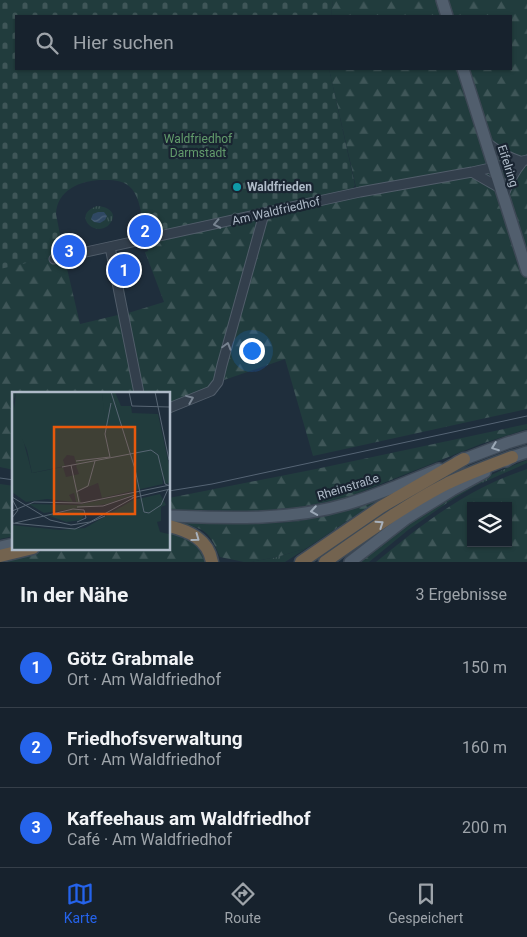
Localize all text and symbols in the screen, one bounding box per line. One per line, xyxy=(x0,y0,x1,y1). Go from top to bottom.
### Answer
search box xyxy=(15,15,512,70)
icon: search xyxy=(33,29,61,57)
text: Hier suchen xyxy=(73,31,174,54)
park label: Waldfriedhof Darmstadt xyxy=(164,132,233,160)
street label: Eifelring xyxy=(495,143,521,189)
place label: Waldfrieden xyxy=(247,180,312,194)
marker: Waldfrieden xyxy=(231,181,243,193)
street label: Am Waldfriedhof xyxy=(231,194,322,228)
pin: 2 xyxy=(129,212,161,250)
one-way arrow xyxy=(212,218,221,229)
pin: 3 xyxy=(53,232,85,270)
pin: 1 xyxy=(108,251,140,289)
your location xyxy=(239,338,265,364)
one-way arrow xyxy=(221,341,232,350)
inset map xyxy=(12,392,170,550)
one-way arrow xyxy=(185,395,194,406)
one-way arrow xyxy=(492,441,500,451)
street label: Rheinstraße xyxy=(315,471,381,503)
map controls xyxy=(467,502,512,547)
button: layers xyxy=(467,502,512,547)
one-way arrow xyxy=(310,505,318,516)
one-way arrow xyxy=(374,521,383,530)
one-way arrow xyxy=(190,532,200,541)
text: In der Nähe xyxy=(20,583,128,607)
text: 3 Ergebnisse xyxy=(415,585,507,604)
text: Götz Grabmale xyxy=(67,647,194,670)
text: 1 xyxy=(31,658,41,677)
text: 150 m xyxy=(462,658,507,677)
text: Ort · Am Waldfriedhof xyxy=(67,670,221,689)
text: Friedhofsverwaltung xyxy=(67,727,243,750)
text: 2 xyxy=(31,738,41,757)
text: 160 m xyxy=(462,738,507,757)
text: Ort · Am Waldfriedhof xyxy=(67,750,221,769)
text: Kaffeehaus am Waldfriedhof xyxy=(67,807,311,830)
text: 3 xyxy=(31,818,41,837)
text: 200 m xyxy=(462,818,507,837)
text: Café · Am Waldfriedhof xyxy=(67,830,232,849)
tab: Karte xyxy=(64,880,97,926)
tab: Route xyxy=(225,880,261,926)
tab: Gespeichert xyxy=(388,880,463,926)

